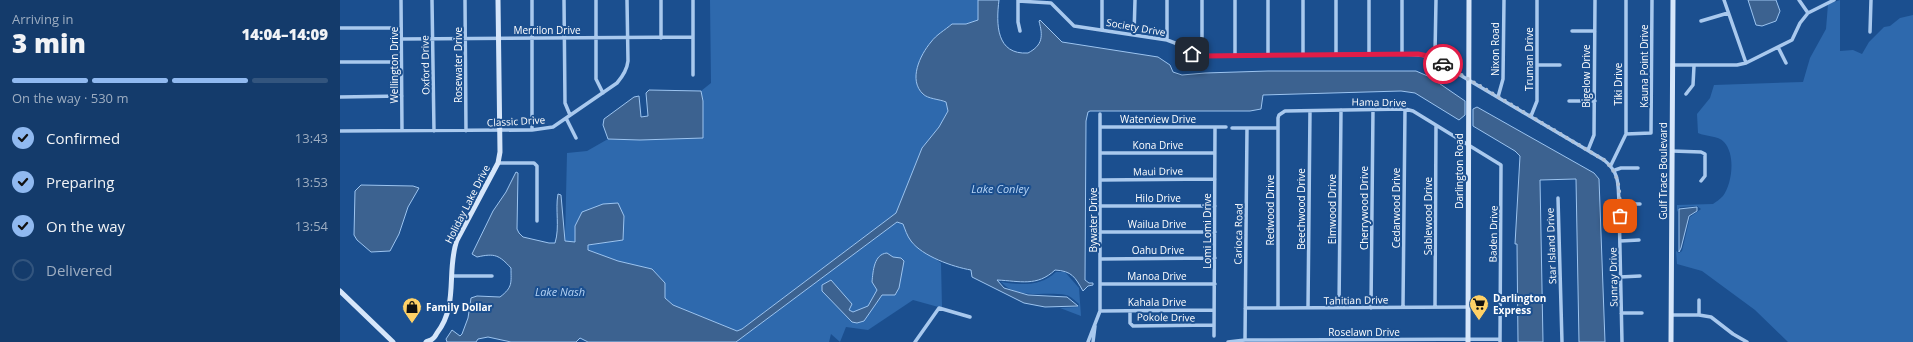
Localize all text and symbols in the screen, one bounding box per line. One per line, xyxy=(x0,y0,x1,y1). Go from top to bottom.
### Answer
text: Arriving in xyxy=(12,10,74,28)
street label: Society Drive xyxy=(1105,15,1167,39)
street label: Nixon Road xyxy=(1488,22,1502,76)
street label: Merrilon Drive xyxy=(513,23,581,37)
text: 14:04–14:09 xyxy=(242,24,328,44)
street label: Kauna Point Drive xyxy=(1637,24,1651,108)
text: 3 min xyxy=(12,25,86,61)
street label: Wellington Drive xyxy=(387,26,401,103)
street label: Rosewater Drive xyxy=(451,27,465,103)
street label: Truman Drive xyxy=(1522,27,1536,91)
street label: Oxford Drive xyxy=(417,35,433,95)
pin xyxy=(1175,37,1209,71)
icon: home xyxy=(1181,43,1203,65)
courier xyxy=(1423,44,1463,84)
street label: Bigelow Drive xyxy=(1579,44,1593,108)
icon: car xyxy=(1432,53,1454,75)
street label: Tiki Drive xyxy=(1611,62,1625,105)
text: On the way · 530 m xyxy=(12,89,128,107)
street label: Hama Drive xyxy=(1351,95,1407,109)
street label: Classic Drive xyxy=(487,112,546,130)
street label: Waterview Drive xyxy=(1120,112,1196,126)
street label: Gulf Trace Boulevard xyxy=(1656,122,1670,220)
icon: check xyxy=(12,127,34,149)
text: Confirmed xyxy=(46,128,120,148)
text: 13:43 xyxy=(295,129,328,147)
street label: Darlington Road xyxy=(1452,133,1466,209)
street label: Kona Drive xyxy=(1133,138,1184,152)
street label: Holiday Lake Drive xyxy=(441,162,493,246)
street label: Maui Drive xyxy=(1133,164,1184,178)
street label: Cherrywood Drive xyxy=(1357,166,1371,250)
street label: Cedarwood Drive xyxy=(1389,167,1403,248)
street label: Beechwood Drive xyxy=(1294,168,1308,250)
icon: check xyxy=(12,171,34,193)
text: Preparing xyxy=(46,172,114,192)
text: 13:53 xyxy=(295,173,328,191)
street label: Elmwood Drive xyxy=(1325,173,1339,244)
street label: Redwood Drive xyxy=(1263,174,1277,245)
street label: Sablewood Drive xyxy=(1421,176,1435,255)
water label: Lake Conley xyxy=(971,181,1030,196)
street label: Bywater Drive xyxy=(1086,187,1100,253)
street label: Hilo Drive xyxy=(1135,191,1181,205)
street label: Lomi Lomi Drive xyxy=(1200,193,1214,269)
pin xyxy=(1603,199,1637,233)
street label: Carioca Road xyxy=(1230,203,1246,265)
street label: Baden Drive xyxy=(1486,205,1501,263)
icon: bag xyxy=(1609,205,1631,227)
street label: Star Island Drive xyxy=(1543,207,1559,284)
icon: check xyxy=(12,215,34,237)
text: On the way xyxy=(46,216,125,236)
text: 13:54 xyxy=(295,217,328,235)
street label: Wailua Drive xyxy=(1128,217,1187,231)
street label: Oahu Drive xyxy=(1132,243,1185,257)
street label: Sunray Drive xyxy=(1605,247,1621,307)
text: Delivered xyxy=(46,260,113,280)
street label: Manoa Drive xyxy=(1127,269,1187,283)
water label: Lake Nash xyxy=(535,284,585,299)
place label: Darlington Express xyxy=(1493,291,1546,317)
street label: Tahitian Drive xyxy=(1324,292,1389,308)
supermarket icon: Darlington Express xyxy=(1468,293,1490,321)
street label: Kahala Drive xyxy=(1128,295,1187,309)
shop icon: Family Dollar xyxy=(401,296,423,324)
place label: Family Dollar xyxy=(426,300,492,314)
street label: Pokole Drive xyxy=(1137,309,1196,325)
street label: Roselawn Drive xyxy=(1328,325,1400,339)

